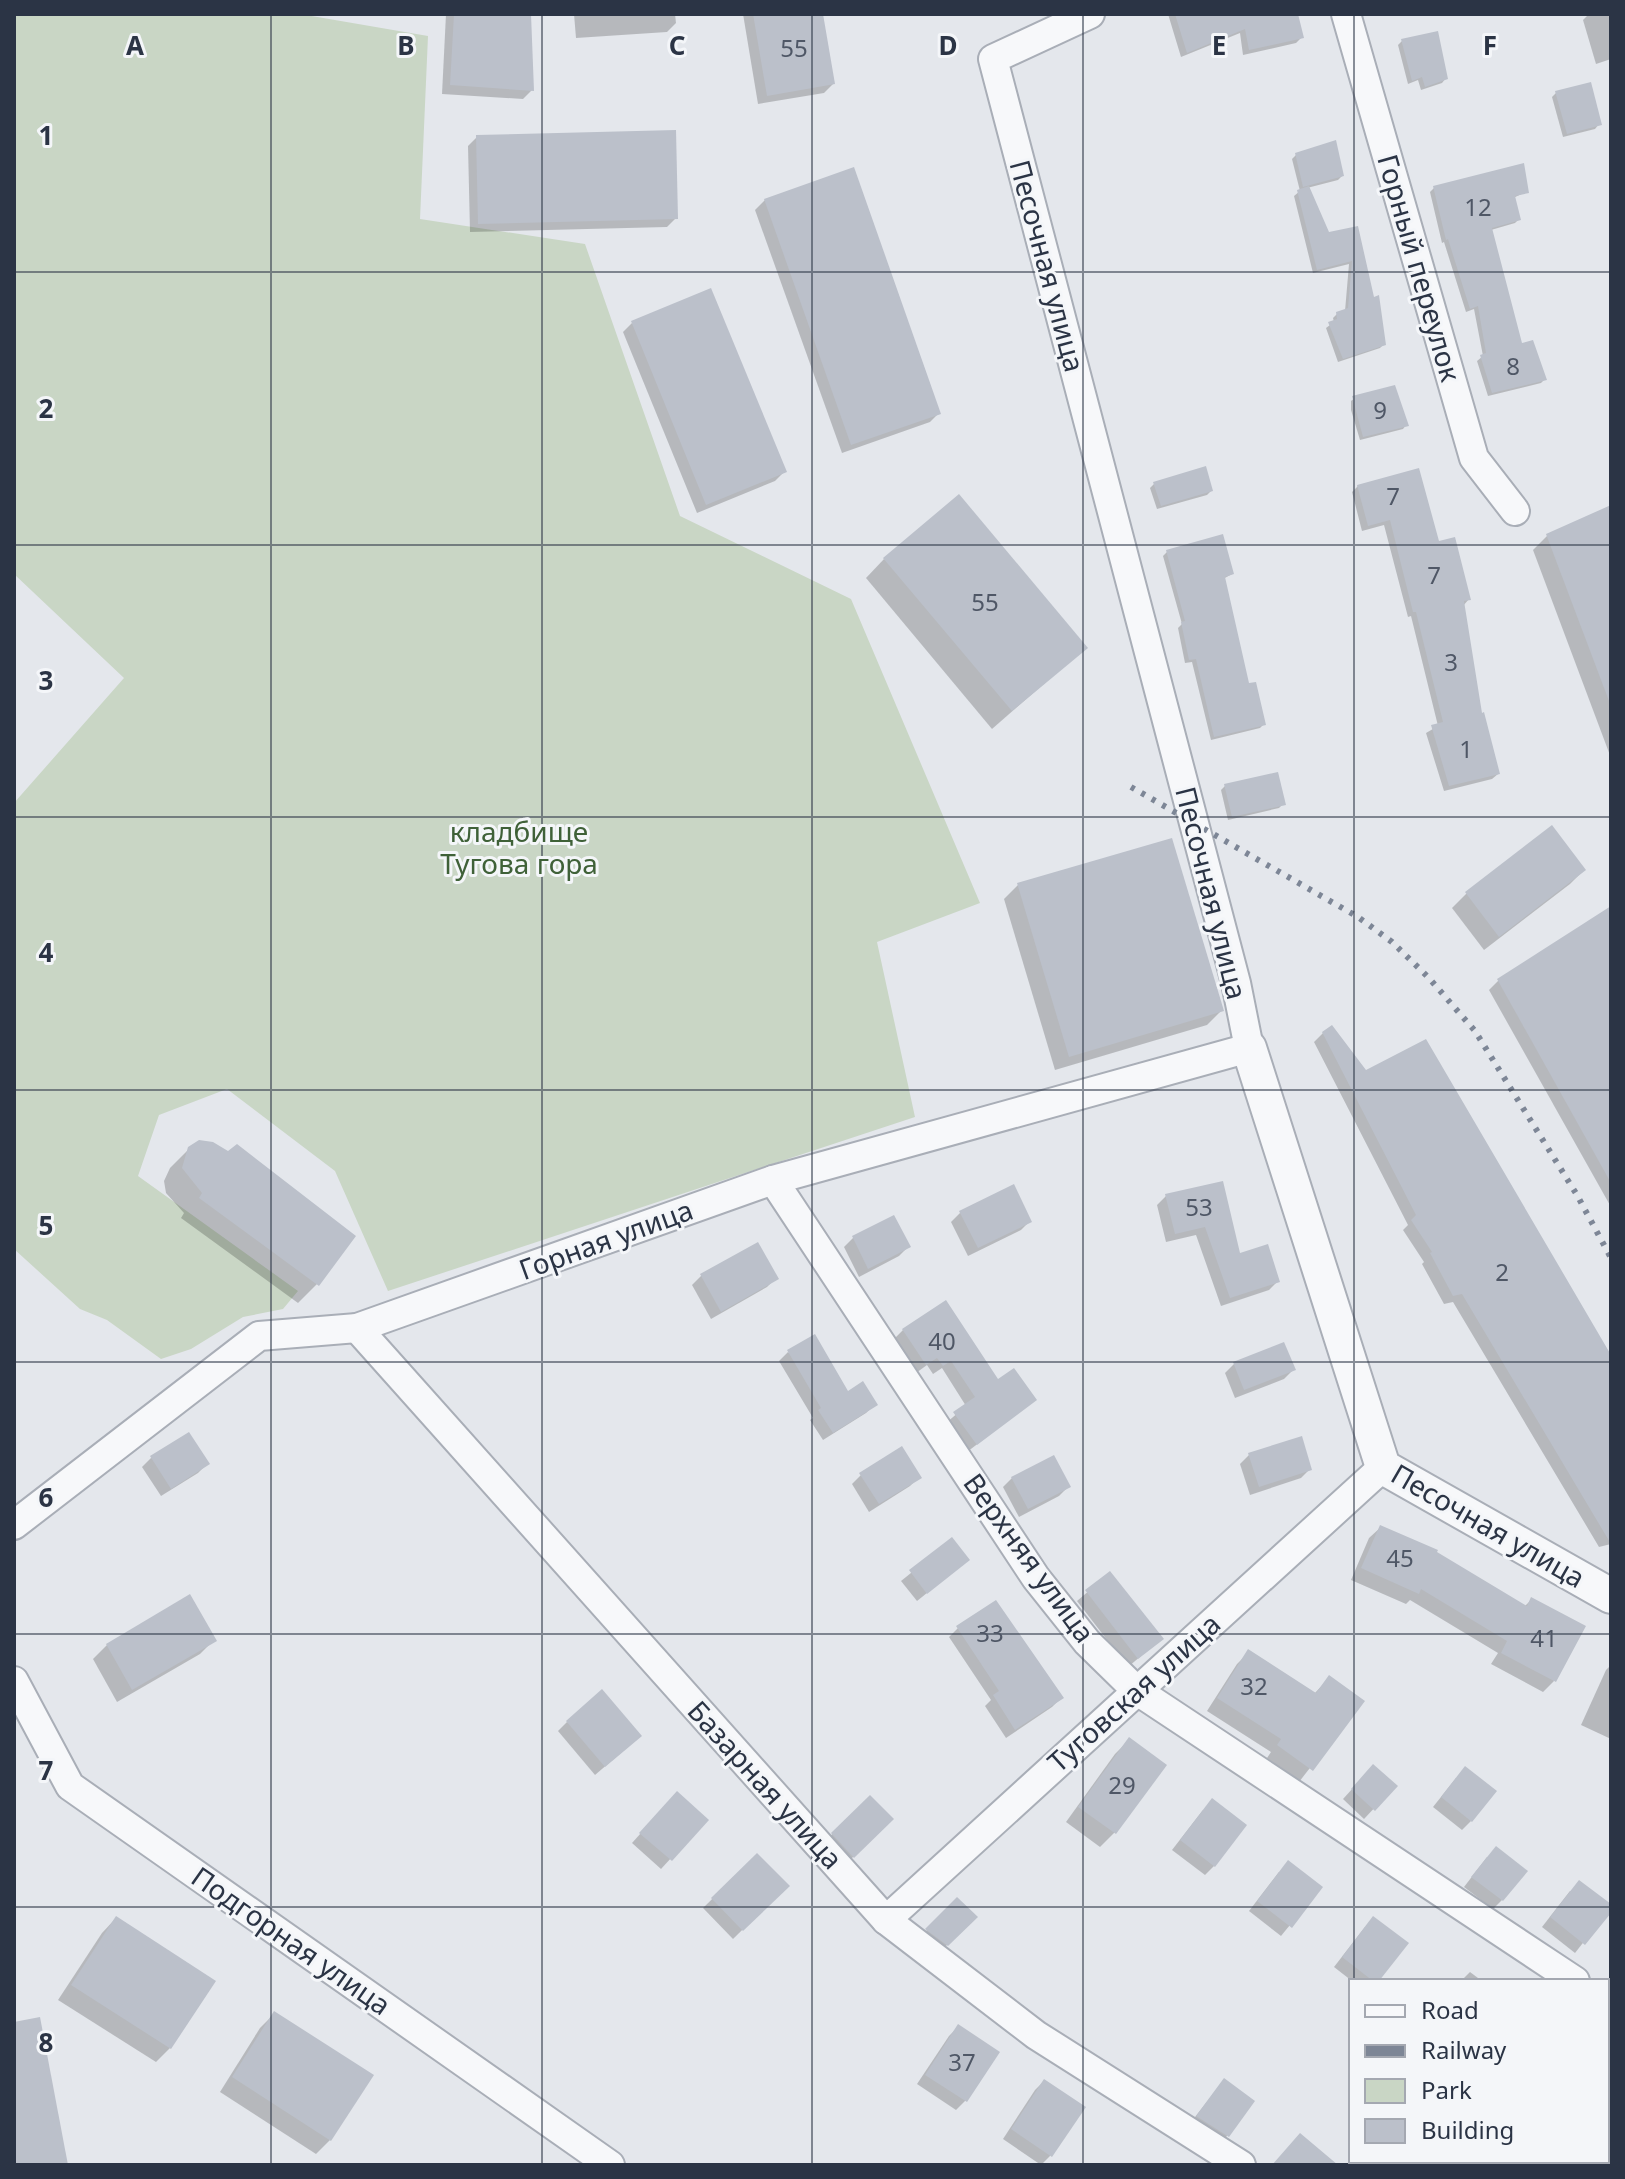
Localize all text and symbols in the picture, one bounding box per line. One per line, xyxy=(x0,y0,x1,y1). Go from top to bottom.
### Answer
text: A xyxy=(126,27,144,63)
text: B xyxy=(397,27,415,63)
text: C xyxy=(669,27,685,63)
text: D xyxy=(938,27,958,63)
text: E xyxy=(1212,27,1226,63)
text: F xyxy=(1483,27,1497,63)
house number: 55 xyxy=(780,31,808,64)
text: 1 xyxy=(39,117,53,153)
street label: Горный переулок xyxy=(1369,150,1471,386)
street label: Песочная улица xyxy=(1001,156,1095,376)
house number: 12 xyxy=(1464,190,1492,223)
house number: 8 xyxy=(1506,349,1520,382)
text: 2 xyxy=(39,390,54,426)
house number: 9 xyxy=(1373,393,1387,426)
house number: 7 xyxy=(1386,479,1400,512)
house number: 7 xyxy=(1427,558,1441,591)
house number: 55 xyxy=(971,585,999,618)
house number: 3 xyxy=(1444,645,1458,678)
text: 3 xyxy=(39,662,53,698)
house number: 1 xyxy=(1459,732,1473,765)
street label: Песочная улица xyxy=(1167,782,1257,1003)
park label: кладбище Тугова гора xyxy=(440,812,598,882)
text: 4 xyxy=(39,934,54,970)
street label: Горная улица xyxy=(513,1190,698,1288)
house number: 53 xyxy=(1185,1190,1213,1223)
text: 5 xyxy=(39,1207,53,1243)
house number: 2 xyxy=(1495,1255,1509,1288)
house number: 40 xyxy=(928,1324,956,1357)
street label: Песочная улица xyxy=(1385,1454,1592,1596)
street label: Верхняя улица xyxy=(955,1465,1104,1650)
text: 6 xyxy=(39,1479,54,1515)
house number: 45 xyxy=(1386,1541,1414,1574)
street label: Туговская улица xyxy=(1039,1604,1228,1780)
house number: 33 xyxy=(976,1616,1004,1649)
house number: 41 xyxy=(1530,1621,1558,1654)
house number: 32 xyxy=(1240,1669,1268,1702)
street label: Базарная улица xyxy=(680,1692,852,1877)
text: 7 xyxy=(39,1752,54,1788)
house number: 29 xyxy=(1108,1768,1136,1801)
street label: Подгорная улица xyxy=(184,1857,399,2023)
legend xyxy=(1349,1979,1609,2163)
text: Road xyxy=(1421,1993,1479,2026)
text: 8 xyxy=(39,2024,53,2060)
text: Railway xyxy=(1421,2033,1507,2066)
house number: 37 xyxy=(948,2045,976,2078)
text: Park xyxy=(1421,2073,1472,2106)
text: Building xyxy=(1421,2113,1514,2146)

